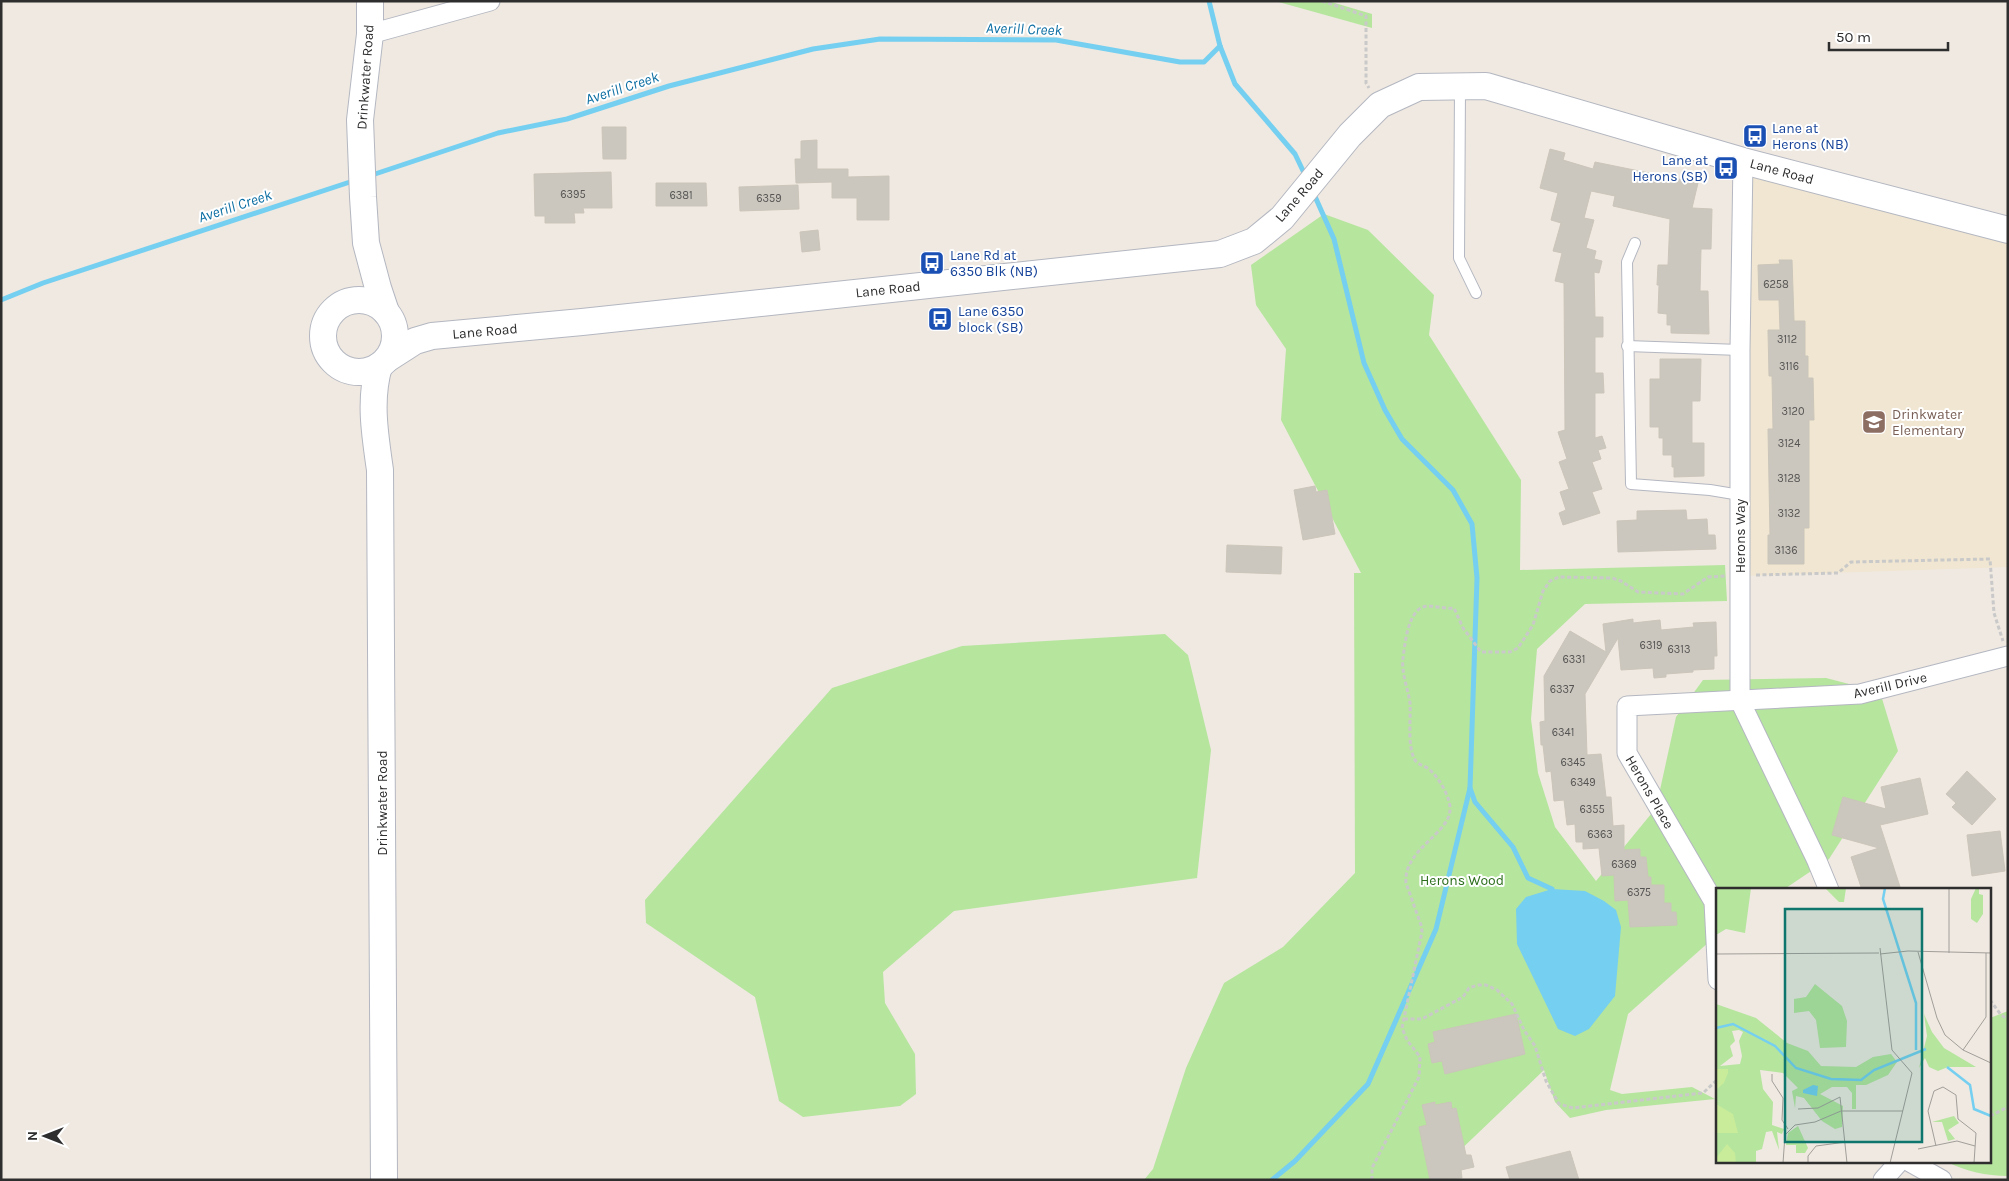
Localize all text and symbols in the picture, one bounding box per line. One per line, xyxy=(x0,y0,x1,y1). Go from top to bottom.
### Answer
water label: Averill Creek xyxy=(986,19,1063,39)
scale bar xyxy=(1829,20,1948,52)
street label: Drinkwater Road xyxy=(353,24,378,130)
text: 50 m xyxy=(1836,28,1871,46)
water label: Averill Creek xyxy=(583,68,661,108)
place label: Lane at Herons (NB) xyxy=(1772,120,1849,153)
bus stop icon: Lane at Herons (NB) xyxy=(1742,123,1768,149)
place label: Lane at Herons (SB) xyxy=(1632,152,1708,185)
bus stop icon: Lane at Herons (SB) xyxy=(1713,155,1739,181)
street label: Lane Road xyxy=(1748,155,1816,188)
street label: Lane Road xyxy=(1271,165,1327,226)
water label: Averill Creek xyxy=(196,186,274,226)
house number: 6395 xyxy=(560,188,586,201)
house number: 6381 xyxy=(669,189,693,202)
house number: 6359 xyxy=(756,192,782,205)
place label: Lane Rd at 6350 Blk (NB) xyxy=(950,247,1038,280)
bus stop icon: Lane Rd at 6350 Blk (NB) xyxy=(919,250,945,276)
street label: Lane Road xyxy=(855,278,921,301)
house number: 6258 xyxy=(1763,278,1789,291)
place label: Lane 6350 block (SB) xyxy=(958,303,1024,336)
bus stop icon: Lane 6350 block (SB) xyxy=(927,306,953,332)
street label: Lane Road xyxy=(452,320,518,343)
house number: 3112 xyxy=(1777,333,1797,346)
house number: 3116 xyxy=(1779,360,1799,373)
house number: 3120 xyxy=(1781,405,1805,418)
place label: Drinkwater Elementary xyxy=(1892,406,1965,439)
school or university icon: Drinkwater Elementary xyxy=(1861,409,1887,435)
house number: 3124 xyxy=(1778,437,1800,450)
house number: 3128 xyxy=(1777,472,1801,485)
street label: Herons Way xyxy=(1732,498,1749,573)
house number: 3132 xyxy=(1777,507,1801,520)
house number: 3136 xyxy=(1775,544,1797,557)
house number: 6319 xyxy=(1640,639,1662,652)
house number: 6313 xyxy=(1668,643,1690,656)
house number: 6331 xyxy=(1563,653,1585,666)
street label: Averill Drive xyxy=(1852,669,1929,702)
house number: 6337 xyxy=(1550,683,1574,696)
house number: 6341 xyxy=(1552,726,1574,739)
street label: Drinkwater Road xyxy=(374,750,391,856)
street label: Herons Place xyxy=(1622,752,1677,832)
house number: 6345 xyxy=(1560,756,1586,769)
house number: 6349 xyxy=(1570,776,1596,789)
house number: 6355 xyxy=(1579,803,1605,816)
house number: 6363 xyxy=(1587,828,1613,841)
house number: 6369 xyxy=(1611,858,1637,871)
park label: Herons Wood xyxy=(1420,872,1504,889)
house number: 6375 xyxy=(1627,886,1651,899)
inset map xyxy=(1716,888,1992,1164)
north arrow xyxy=(20,1111,70,1161)
text: N xyxy=(24,1131,41,1141)

